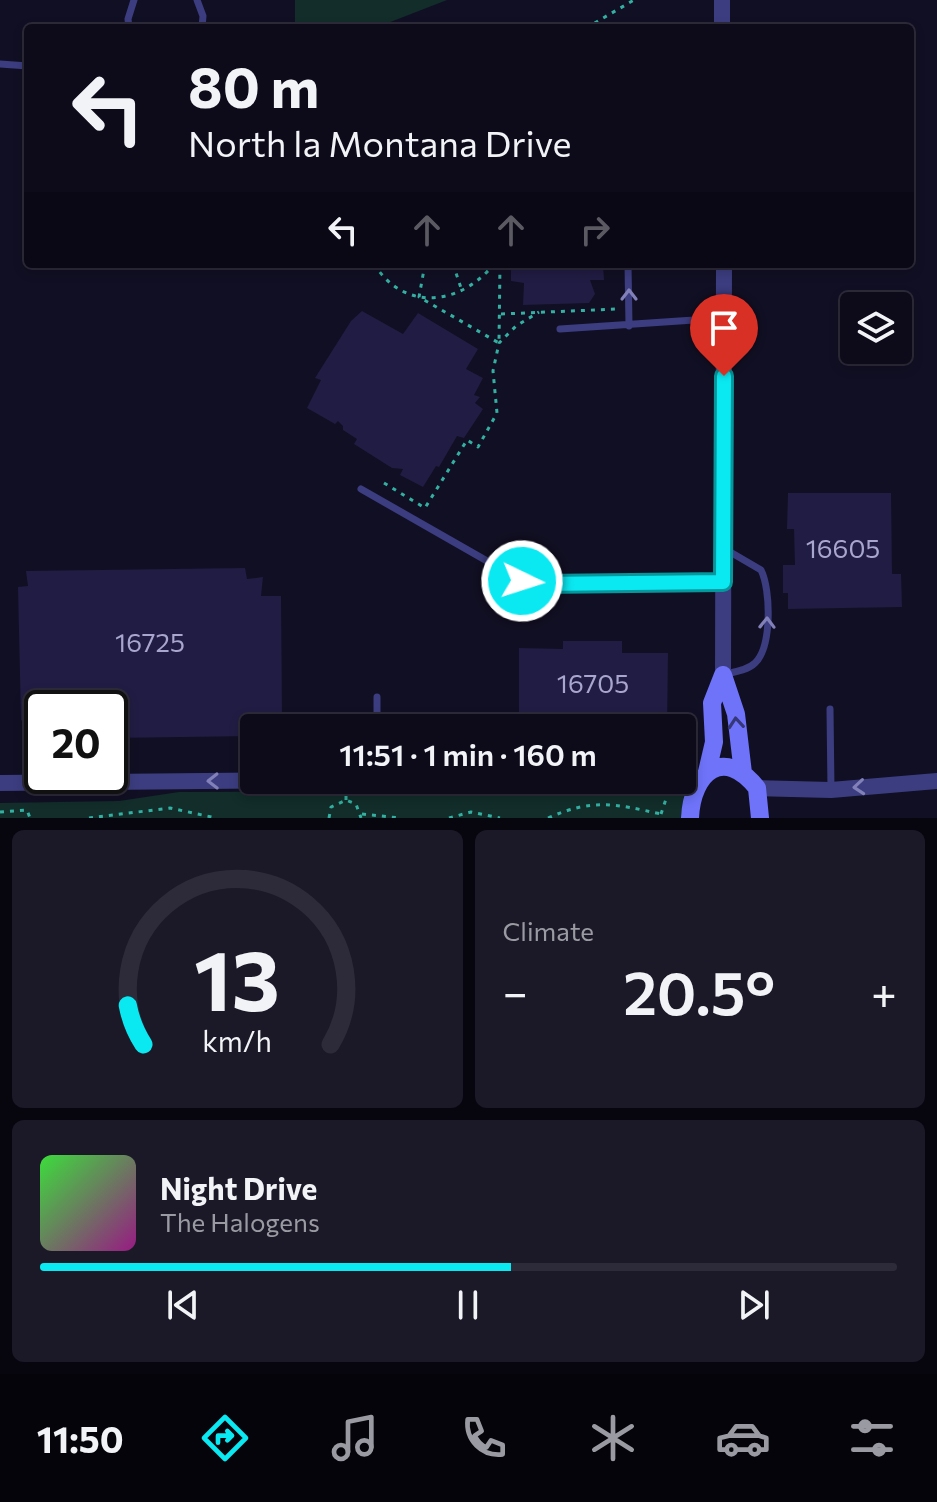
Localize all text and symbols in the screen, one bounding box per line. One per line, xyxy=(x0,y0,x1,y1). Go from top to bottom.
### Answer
text: 80 m xyxy=(188,51,319,120)
icon: left xyxy=(56,56,160,160)
text: North la Montana Drive xyxy=(188,120,572,164)
icon: left xyxy=(321,208,365,252)
icon: ahead xyxy=(405,208,449,252)
icon: ahead xyxy=(489,208,533,252)
icon: right xyxy=(573,208,617,252)
one-way arrow xyxy=(620,288,637,301)
map controls xyxy=(840,292,912,364)
button: layers xyxy=(840,292,912,364)
pin xyxy=(690,294,758,376)
icon: arrive xyxy=(702,306,746,350)
house number: 16605 xyxy=(806,532,880,563)
position arrow xyxy=(480,539,564,623)
one-way arrow xyxy=(758,616,775,629)
house number: 16725 xyxy=(115,626,185,657)
house number: 16705 xyxy=(557,667,629,698)
speed limit sign: 20 xyxy=(24,690,128,794)
one-way arrow xyxy=(728,716,745,729)
text: 11:51 · 1 min · 160 m xyxy=(339,735,597,772)
one-way arrow xyxy=(206,772,219,790)
one-way arrow xyxy=(852,779,865,796)
text: Climate xyxy=(503,915,594,946)
text: 13 xyxy=(194,926,280,1028)
text: 20.5° xyxy=(623,954,775,1027)
text: − xyxy=(503,964,528,1018)
text: + xyxy=(871,964,897,1018)
text: km/h xyxy=(202,1023,272,1058)
text: Night Drive xyxy=(160,1169,317,1206)
text: The Halogens xyxy=(160,1206,320,1237)
icon: previous xyxy=(161,1283,205,1327)
icon: pause xyxy=(446,1283,490,1327)
icon: next xyxy=(732,1283,776,1327)
icon: directions xyxy=(197,1410,253,1466)
icon: music xyxy=(327,1410,383,1466)
icon: phone xyxy=(456,1410,512,1466)
icon: climate xyxy=(585,1410,641,1466)
icon: car xyxy=(715,1410,771,1466)
icon: filters xyxy=(844,1410,900,1466)
text: 11:50 xyxy=(37,1416,124,1460)

